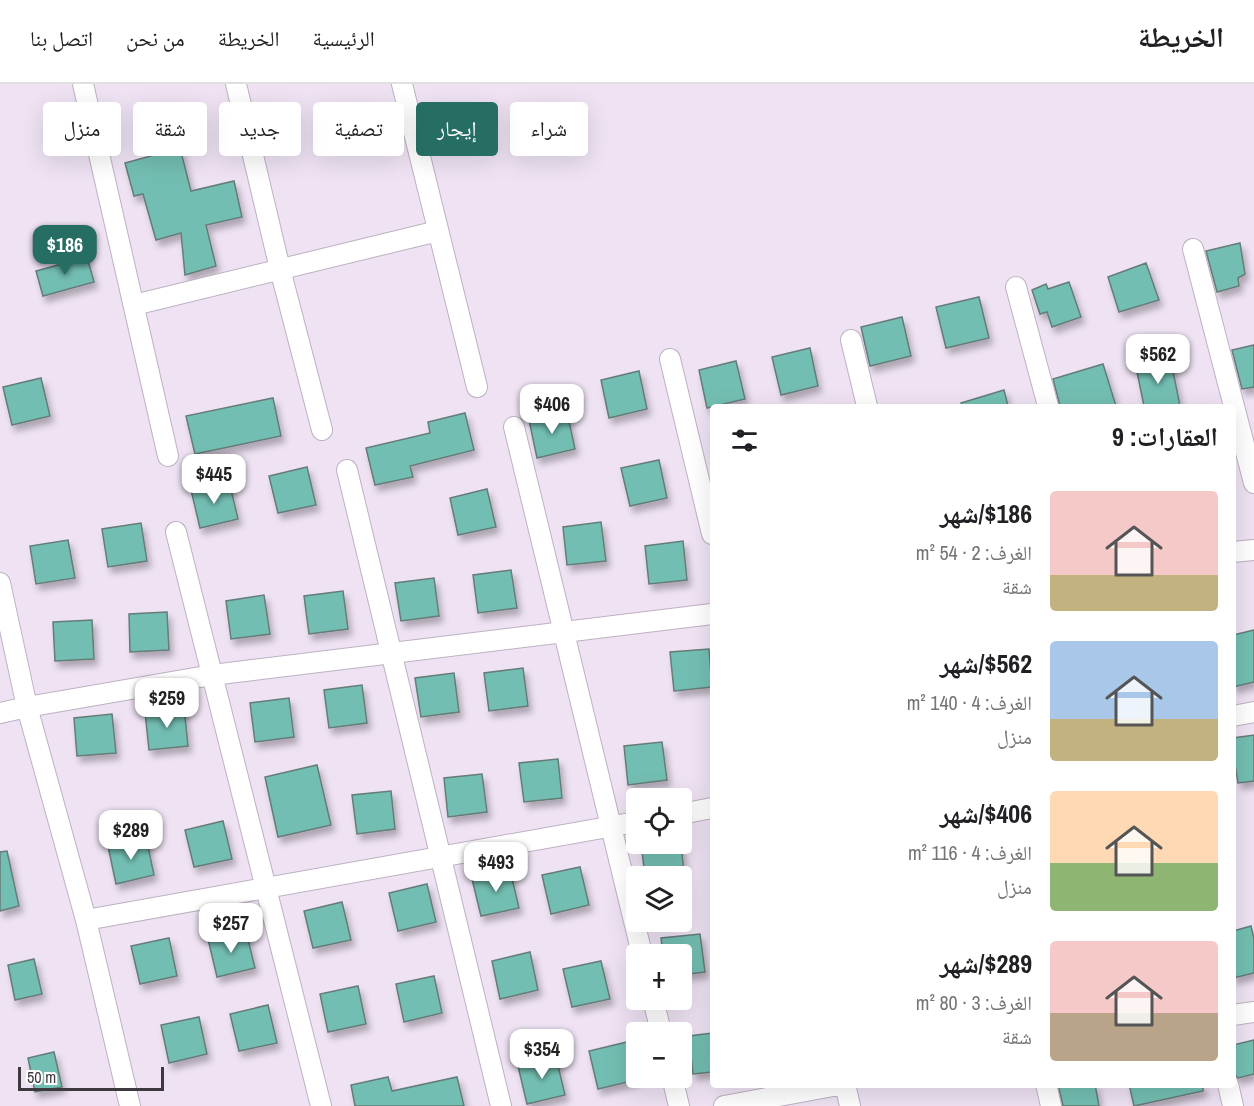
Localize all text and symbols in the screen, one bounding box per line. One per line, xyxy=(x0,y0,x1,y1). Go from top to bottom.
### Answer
text: الخريطة xyxy=(1138,18,1224,56)
text: اتصل بنا xyxy=(30,24,93,53)
text: من نحن xyxy=(126,24,185,53)
text: الخريطة xyxy=(218,24,280,53)
text: الرئيسية xyxy=(313,24,375,53)
chip: منزل xyxy=(43,102,121,156)
chip: شقة xyxy=(133,102,207,156)
chip: جديد xyxy=(219,102,301,156)
chip: تصفية xyxy=(313,102,404,156)
chip: إيجار xyxy=(416,102,498,156)
chip: شراء xyxy=(510,102,588,156)
pin: $186 xyxy=(29,225,101,276)
text: $186 xyxy=(47,231,83,258)
pin: $562 xyxy=(1122,334,1194,385)
text: $562 xyxy=(1140,340,1176,367)
pin: $406 xyxy=(516,384,588,435)
text: $406 xyxy=(534,390,570,417)
text: العقارات: 9 xyxy=(1112,419,1218,454)
icon: filters xyxy=(728,424,761,457)
pin: $445 xyxy=(178,454,250,505)
text: $445 xyxy=(196,460,232,487)
text: $186/شهر xyxy=(940,496,1032,531)
icon: home xyxy=(1098,515,1170,587)
text: الغرف: 2 · 54 m² xyxy=(916,539,1032,566)
text: شقة xyxy=(1002,573,1032,600)
text: $562/شهر xyxy=(940,646,1032,681)
icon: home xyxy=(1098,665,1170,737)
pin: $259 xyxy=(131,678,203,729)
text: $259 xyxy=(149,684,185,711)
text: الغرف: 4 · 140 m² xyxy=(907,689,1032,716)
text: منزل xyxy=(997,723,1032,750)
map controls xyxy=(626,788,692,1088)
button: locate xyxy=(626,788,692,854)
text: $406/شهر xyxy=(940,796,1032,831)
pin: $289 xyxy=(95,810,167,861)
icon: home xyxy=(1098,815,1170,887)
text: $289 xyxy=(113,816,149,843)
text: الغرف: 4 · 116 m² xyxy=(908,839,1032,866)
pin: $493 xyxy=(460,842,532,893)
text: $493 xyxy=(478,848,514,875)
button: layers xyxy=(626,866,692,932)
text: منزل xyxy=(997,873,1032,900)
pin: $257 xyxy=(195,903,267,954)
text: $257 xyxy=(213,909,249,936)
button: + xyxy=(626,944,692,1010)
text: $289/شهر xyxy=(940,946,1032,981)
icon: home xyxy=(1098,965,1170,1037)
text: الغرف: 3 · 80 m² xyxy=(916,989,1032,1016)
button: − xyxy=(626,1022,692,1088)
text: شقة xyxy=(1002,1023,1032,1050)
pin: $354 xyxy=(506,1029,578,1080)
text: $354 xyxy=(524,1035,560,1062)
scale bar xyxy=(18,1064,164,1092)
text: 50 m xyxy=(27,1066,56,1088)

